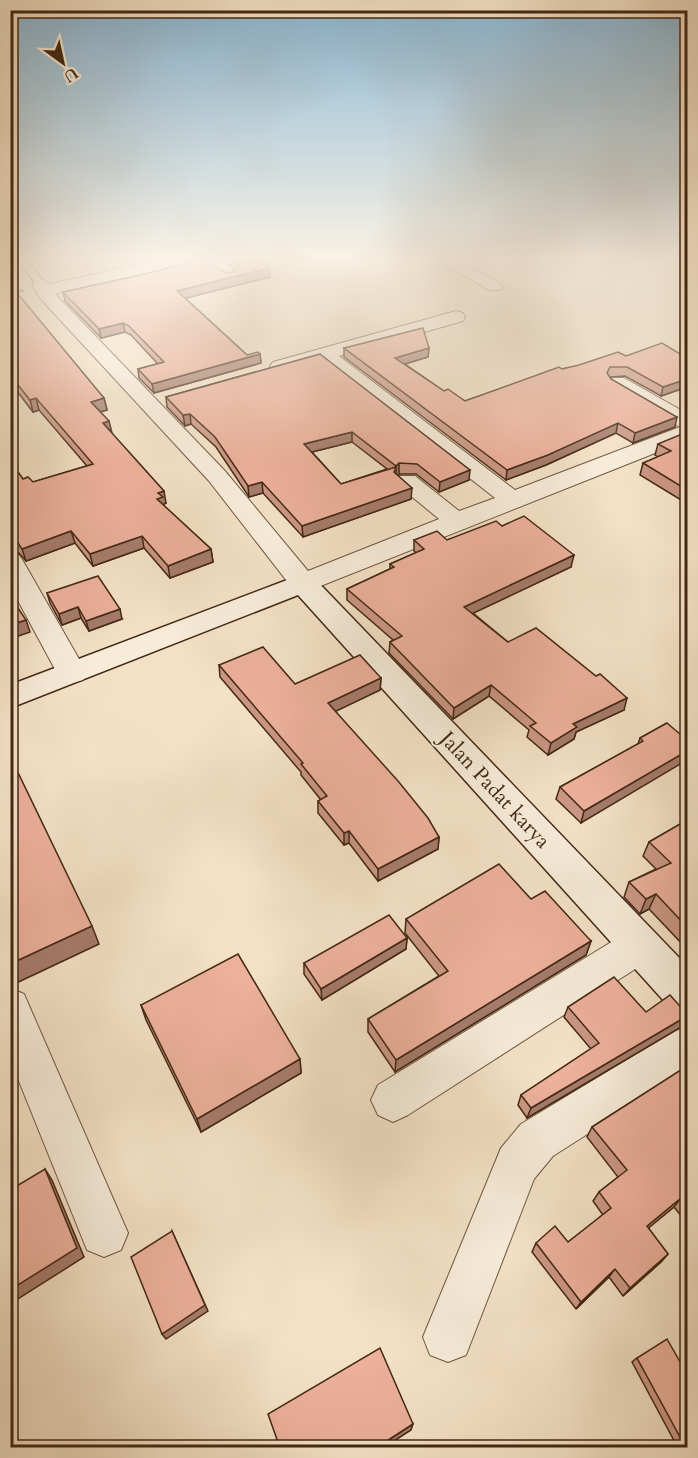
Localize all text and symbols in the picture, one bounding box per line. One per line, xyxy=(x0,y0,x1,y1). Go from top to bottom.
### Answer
north arrow xyxy=(33,33,93,93)
text: U xyxy=(59,62,82,88)
street label: Jalan Padat karya xyxy=(431,723,557,855)

